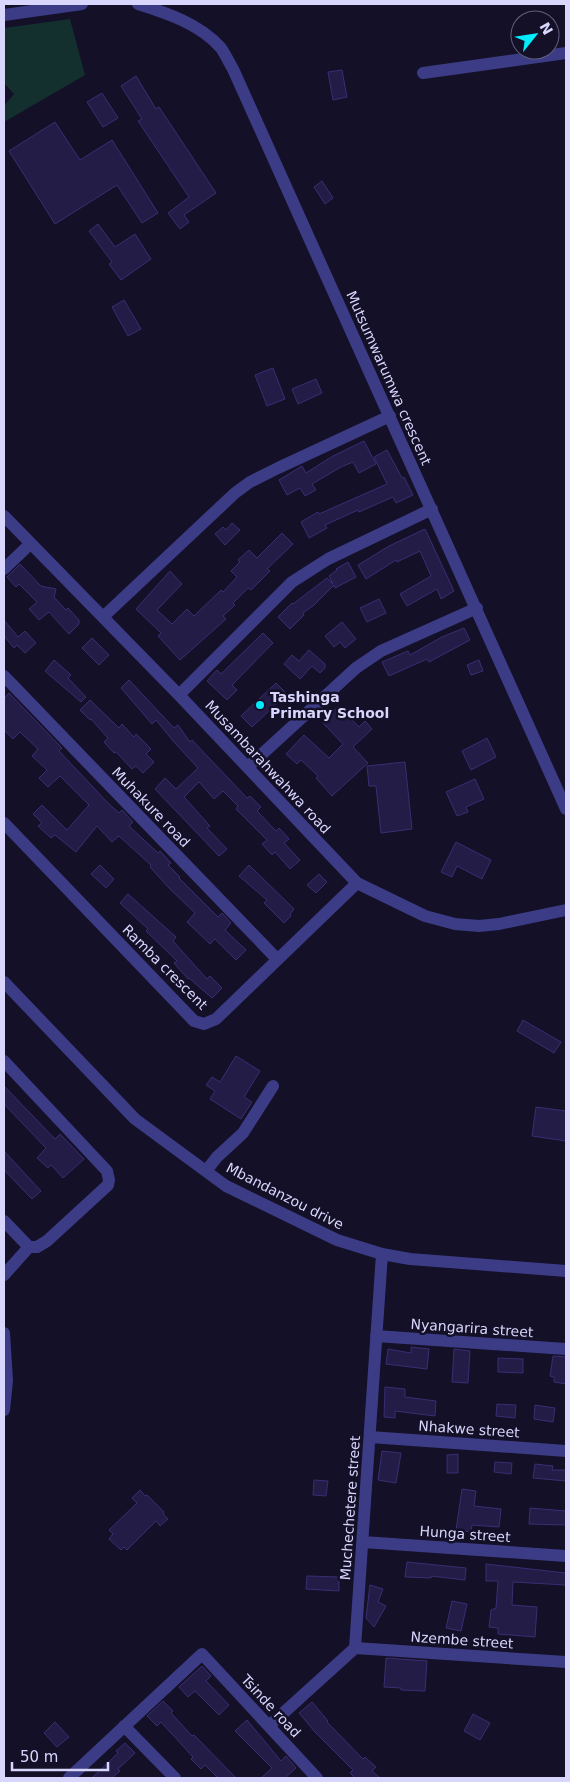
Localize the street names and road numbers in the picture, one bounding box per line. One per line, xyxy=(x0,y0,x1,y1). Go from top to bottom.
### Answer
street label: Mutsumwarumwa crescent xyxy=(343,289,435,468)
street label: Musambarahwahwa road xyxy=(202,697,334,837)
street label: Muhakure road xyxy=(109,764,193,850)
street label: Ramba crescent xyxy=(119,921,211,1013)
street label: Mbandanzou drive xyxy=(224,1159,346,1233)
street label: Nyangarira street xyxy=(410,1316,534,1340)
street label: Nhakwe street xyxy=(418,1417,521,1441)
street label: Muchechetere street xyxy=(337,1435,363,1581)
street label: Hunga street xyxy=(419,1523,512,1545)
street label: Nzembe street xyxy=(410,1628,514,1652)
street label: Tsinde road xyxy=(237,1671,304,1741)

